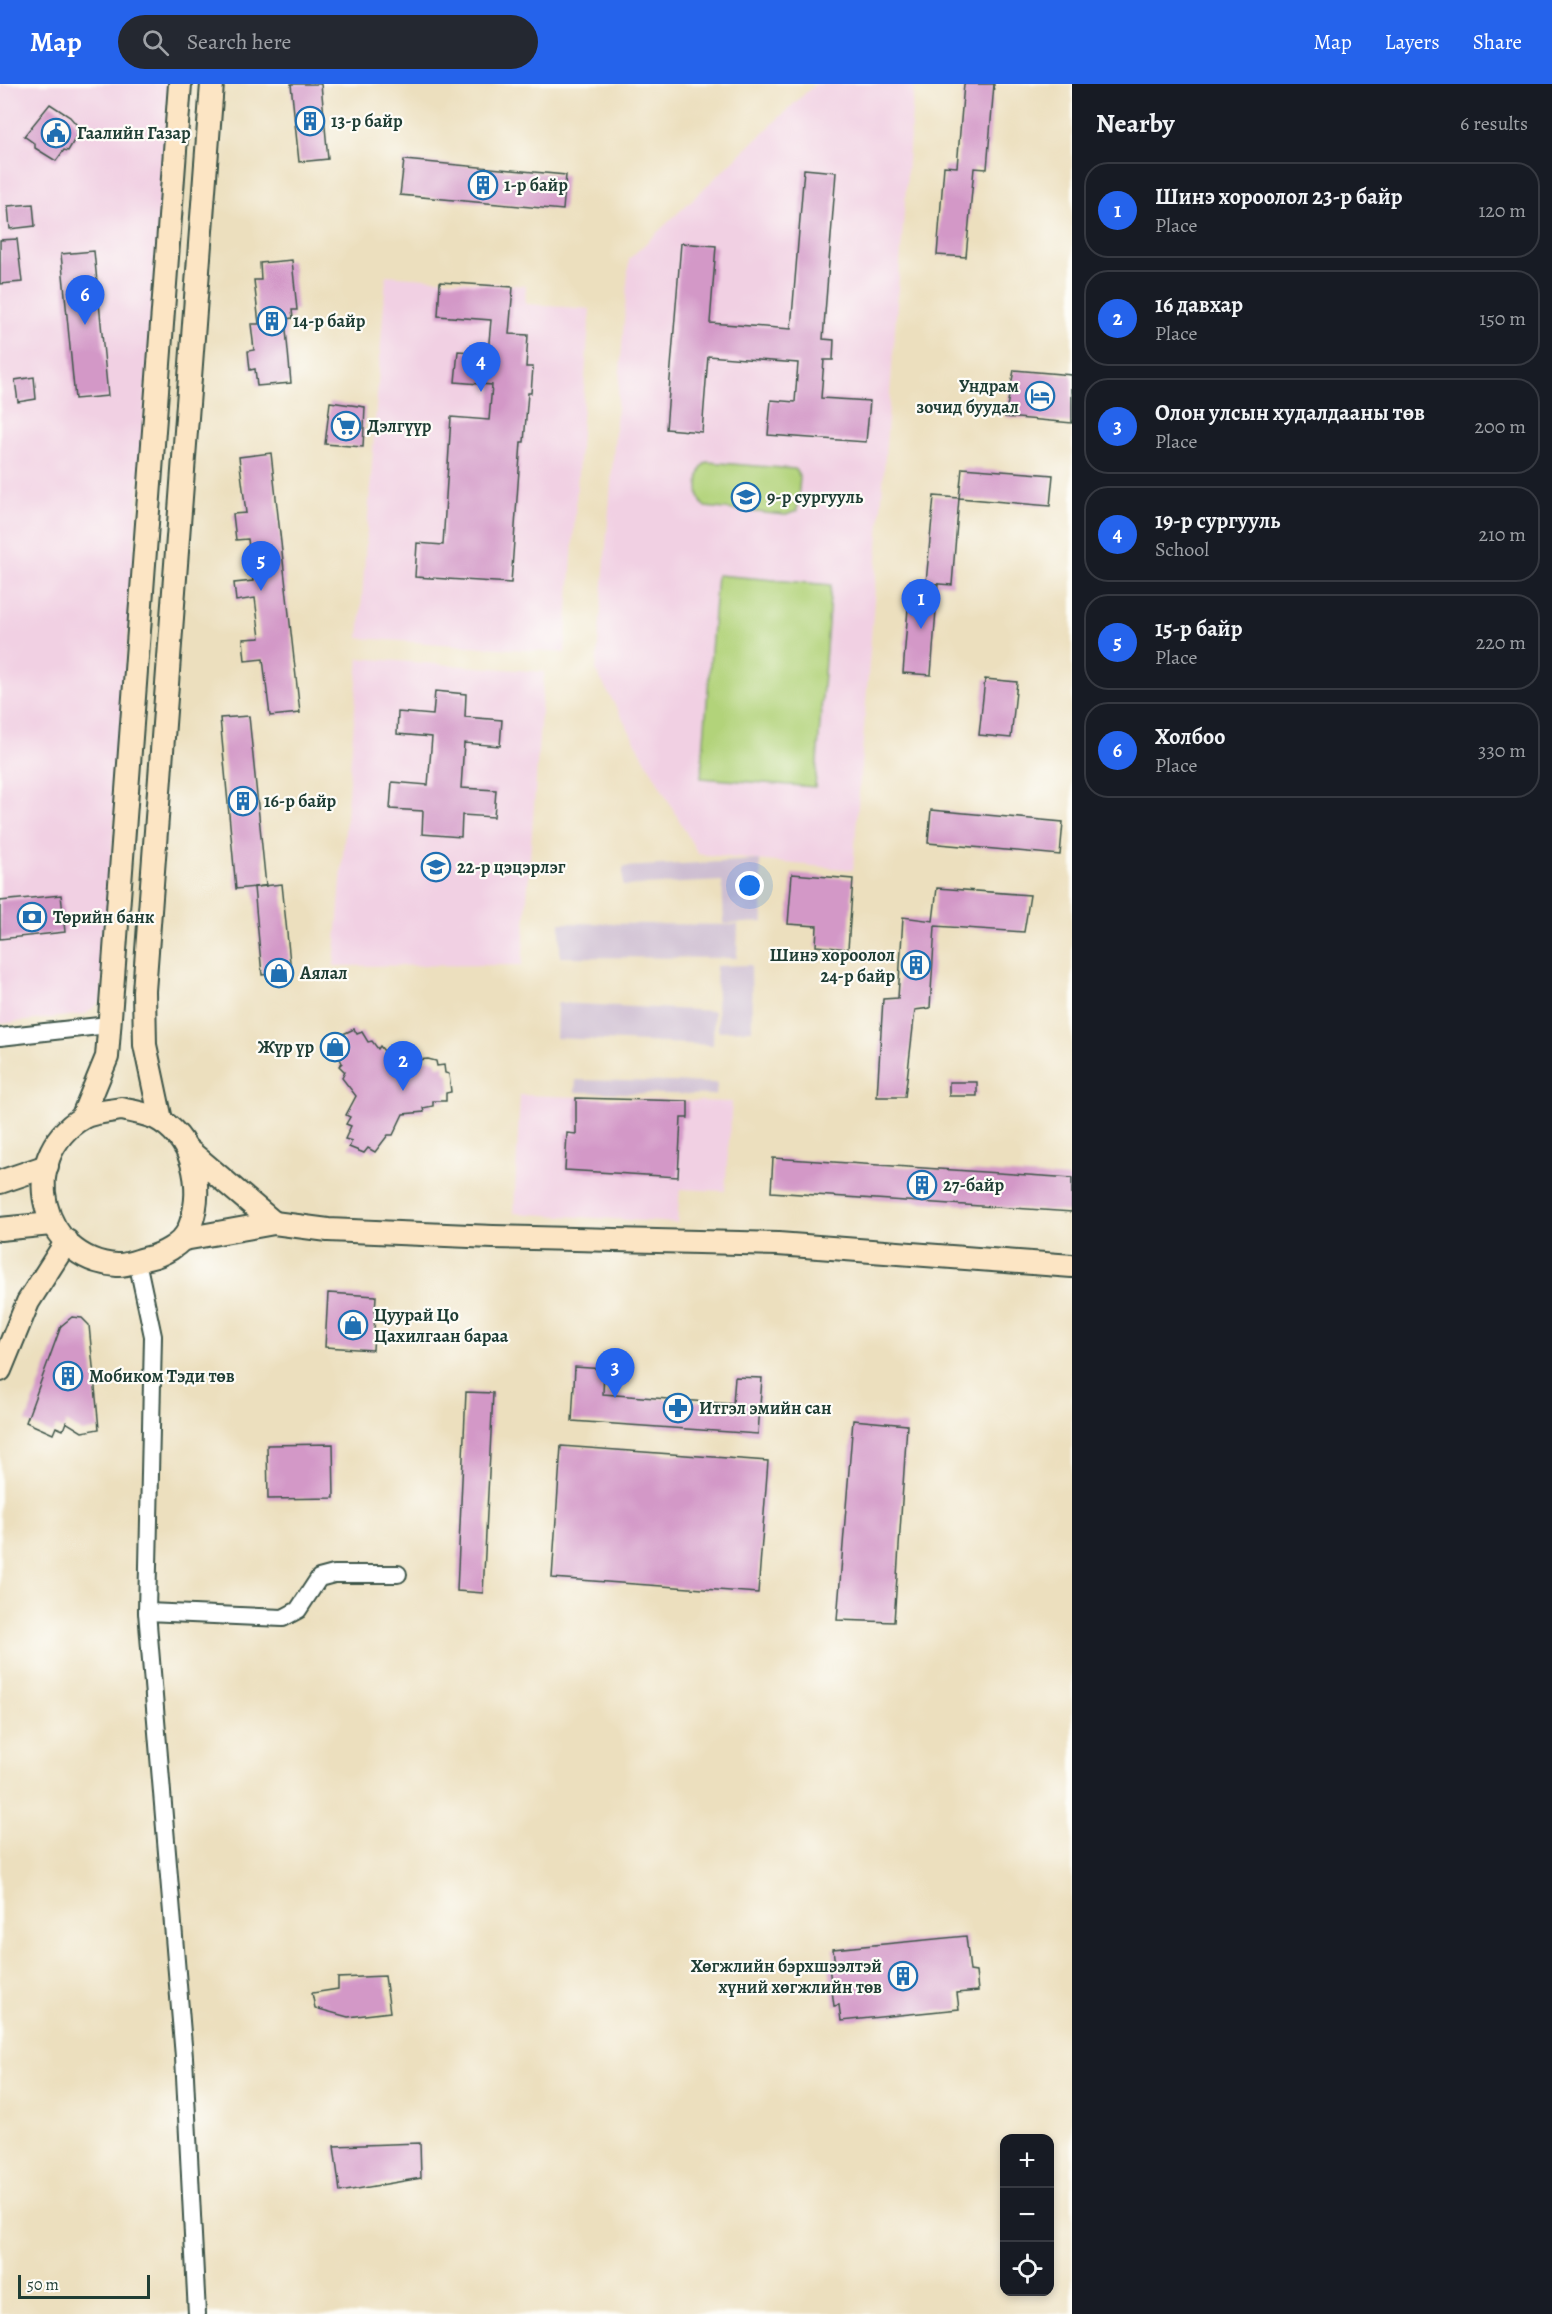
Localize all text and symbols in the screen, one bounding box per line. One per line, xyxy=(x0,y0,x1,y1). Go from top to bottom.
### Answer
search box xyxy=(118,15,538,69)
text: Map xyxy=(30,23,82,61)
icon: search xyxy=(139,26,172,59)
text: Search here xyxy=(187,27,291,57)
text: Map xyxy=(1313,28,1352,56)
text: Layers xyxy=(1385,28,1440,56)
text: Share xyxy=(1473,28,1522,56)
building icon: 13-р байр xyxy=(294,105,326,137)
text: Nearby xyxy=(1096,106,1175,141)
place label: 13-р байр xyxy=(331,109,403,133)
text: 6 results xyxy=(1460,110,1528,137)
public building icon: Гаалийн Газар xyxy=(40,117,72,149)
place label: Гаалийн Газар xyxy=(77,121,191,145)
building icon: 1-р байр xyxy=(467,169,499,201)
place label: 1-р байр xyxy=(504,173,568,197)
text: Шинэ хороолол 23-р байр xyxy=(1155,182,1403,212)
text: 1 xyxy=(1114,197,1121,224)
text: 120 m xyxy=(1478,197,1526,224)
text: Place xyxy=(1155,212,1197,239)
pin: 6 xyxy=(66,276,104,325)
text: 16 давхар xyxy=(1155,290,1243,320)
building icon: 14-р байр xyxy=(256,305,288,337)
text: 2 xyxy=(1113,305,1122,332)
text: 150 m xyxy=(1479,305,1526,332)
place label: 14-р байр xyxy=(293,309,366,333)
text: Place xyxy=(1155,320,1197,347)
pin: 4 xyxy=(462,342,500,392)
place label: Ундрам зочид буудал xyxy=(916,374,1019,419)
hotel icon: Ундрам зочид буудал xyxy=(1024,380,1056,412)
text: Олон улсын худалдааны төв xyxy=(1155,398,1425,428)
supermarket icon: Дэлгүүр xyxy=(330,410,362,442)
text: 3 xyxy=(1113,413,1122,440)
text: 200 m xyxy=(1475,413,1526,440)
place label: Дэлгүүр xyxy=(367,414,432,438)
text: Place xyxy=(1155,428,1197,455)
school or university icon: 9-р сургууль xyxy=(730,481,762,513)
place label: 9-р сургууль xyxy=(767,485,864,509)
text: 19-р сургууль xyxy=(1155,506,1280,536)
text: 4 xyxy=(1113,521,1122,548)
text: 210 m xyxy=(1478,521,1526,548)
text: School xyxy=(1155,536,1209,563)
pin: 5 xyxy=(242,542,280,591)
pin: 1 xyxy=(902,580,940,629)
text: 15-р байр xyxy=(1155,614,1242,644)
text: 5 xyxy=(1113,629,1122,656)
text: 220 m xyxy=(1476,629,1526,656)
text: Place xyxy=(1155,644,1197,671)
text: Холбоо xyxy=(1155,722,1225,752)
text: 6 xyxy=(1113,737,1122,764)
text: 330 m xyxy=(1478,737,1526,764)
text: Place xyxy=(1155,752,1197,779)
building icon: 16-р байр xyxy=(227,785,259,817)
place label: 16-р байр xyxy=(264,789,337,813)
school or university icon: 22-р цэцэрлэг xyxy=(420,851,452,883)
place label: 22-р цэцэрлэг xyxy=(457,855,566,879)
your location xyxy=(735,871,764,900)
bank icon: Төрийн банк xyxy=(16,901,48,933)
place label: Төрийн банк xyxy=(53,905,155,929)
place label: Шинэ хороолол 24-р байр xyxy=(769,943,895,988)
building icon: Шинэ хороолол 24-р байр xyxy=(900,949,932,981)
shop icon: Аялал xyxy=(263,957,295,989)
place label: Аялал xyxy=(299,961,348,985)
shop icon: Жүр үр xyxy=(319,1031,351,1063)
place label: Жүр үр xyxy=(258,1035,314,1059)
pin: 2 xyxy=(384,1042,422,1091)
building icon: 27-байр xyxy=(906,1169,938,1201)
place label: 27-байр xyxy=(943,1173,1004,1197)
place label: Цуурай Цо Цахилгаан бараа xyxy=(374,1303,509,1348)
shop icon: Цуурай Цо Цахилгаан бараа xyxy=(337,1309,369,1341)
pin: 3 xyxy=(596,1348,634,1398)
building icon: Мобиком Тэди төв xyxy=(52,1360,84,1392)
place label: Мобиком Тэди төв xyxy=(89,1364,235,1388)
pharmacy icon: Итгэл эмийн сан xyxy=(662,1392,694,1424)
place label: Итгэл эмийн сан xyxy=(699,1396,832,1420)
place label: Хөгжлийн бэрхшээлтэй хүний хөгжлийн төв xyxy=(691,1954,882,1999)
building icon: Хөгжлийн бэрхшээлтэй хүний хөгжлийн төв xyxy=(887,1960,919,1992)
map controls xyxy=(1000,2134,1054,2296)
button: + xyxy=(1000,2134,1054,2188)
button: − xyxy=(1000,2188,1054,2242)
button: locate xyxy=(1000,2242,1054,2296)
scale bar xyxy=(18,2272,150,2300)
text: 50 m xyxy=(27,2274,59,2296)

